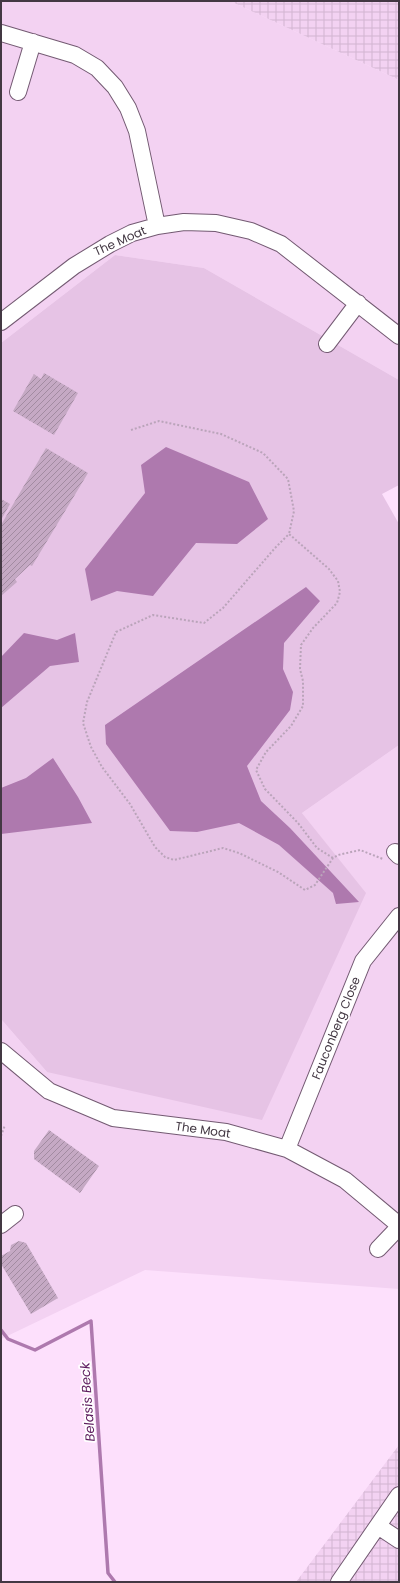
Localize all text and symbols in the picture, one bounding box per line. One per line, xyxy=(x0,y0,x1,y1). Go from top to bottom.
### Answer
street label: The Moat xyxy=(91,222,149,260)
street label: Fauconberg Close xyxy=(307,974,364,1082)
street label: The Moat xyxy=(174,1117,232,1142)
water label: Belasis Beck xyxy=(75,1360,100,1442)

